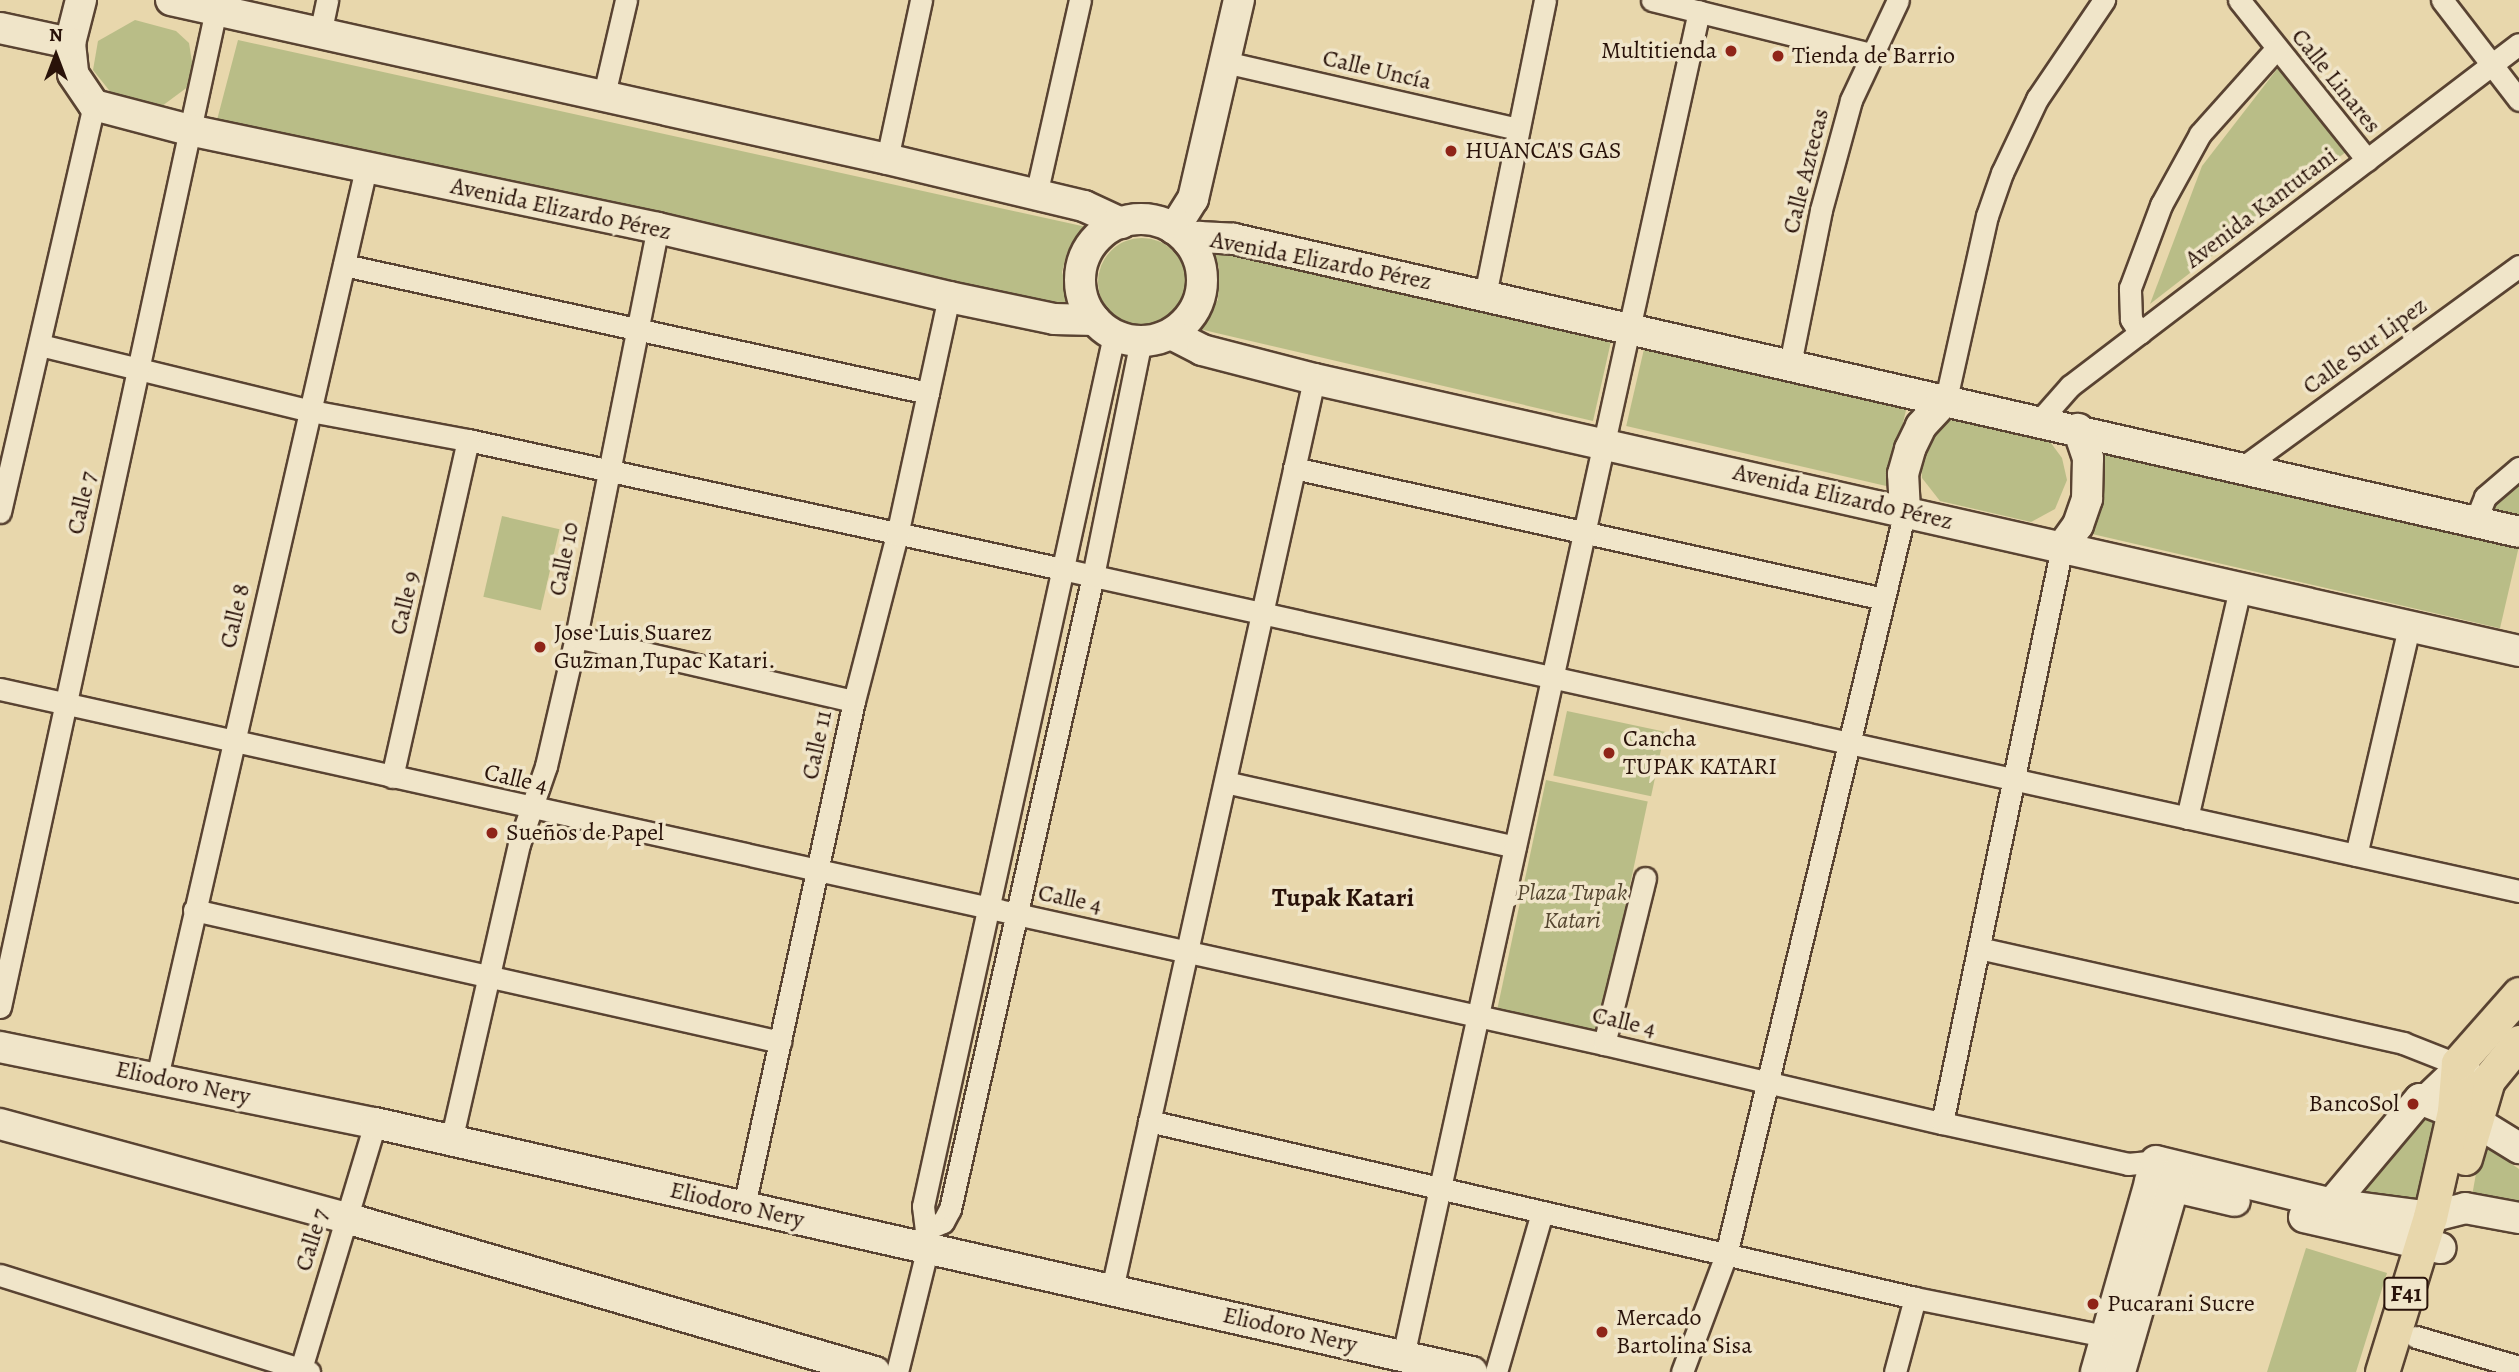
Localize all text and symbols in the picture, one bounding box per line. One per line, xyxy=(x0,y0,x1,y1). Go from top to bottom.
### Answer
north arrow xyxy=(21,21,91,91)
text: N xyxy=(49,22,63,48)
street label: Calle Linares xyxy=(2285,23,2387,139)
place label: Multitienda xyxy=(1601,37,1717,65)
place label: Tienda de Barrio xyxy=(1792,42,1955,70)
marker: Multitienda xyxy=(1723,43,1739,59)
street label: Calle Uncía xyxy=(1320,44,1434,96)
marker: Tienda de Barrio xyxy=(1770,48,1786,64)
street label: Calle Aztecas xyxy=(1777,105,1835,237)
place label: HUANCA'S GAS xyxy=(1465,137,1622,165)
street label: Avenida Kantutani xyxy=(2179,142,2343,274)
marker: HUANCA'S GAS xyxy=(1443,143,1459,159)
street label: Avenida Elizardo Pérez xyxy=(448,172,674,246)
street label: Avenida Elizardo Pérez xyxy=(1208,225,1434,297)
street label: Calle Sur Lipez xyxy=(2297,291,2433,401)
street label: Avenida Elizardo Pérez xyxy=(1730,458,1956,536)
street label: Calle 7 xyxy=(61,469,103,537)
street label: Calle 10 xyxy=(543,520,585,598)
street label: Calle 9 xyxy=(384,568,426,638)
street label: Calle 8 xyxy=(214,581,256,651)
place label: Jose Luis Suarez Guzman,Tupac Katari. xyxy=(554,619,776,675)
marker: Jose Luis Suarez Guzman,Tupac Katari. xyxy=(532,639,548,655)
street label: Calle 11 xyxy=(796,708,838,782)
place label: Cancha TUPAK KATARI xyxy=(1623,725,1777,781)
marker: Cancha TUPAK KATARI xyxy=(1601,745,1617,761)
street label: Calle 4 xyxy=(481,758,551,800)
place label: Sueños de Papel xyxy=(506,819,664,847)
marker: Sueños de Papel xyxy=(484,825,500,841)
street label: Calle 4 xyxy=(1036,878,1104,920)
park label: Plaza Tupak Katari xyxy=(1517,879,1627,935)
district label: Tupak Katari xyxy=(1272,882,1414,914)
street label: Calle 4 xyxy=(1589,1001,1659,1043)
street label: Eliodoro Nery xyxy=(113,1055,253,1111)
place label: BancoSol xyxy=(2309,1090,2399,1118)
marker: BancoSol xyxy=(2405,1096,2421,1112)
street label: Eliodoro Nery xyxy=(667,1176,807,1234)
street label: Calle 7 xyxy=(289,1205,335,1275)
road number: F41 xyxy=(2383,1274,2429,1314)
place label: Pucarani Sucre xyxy=(2107,1290,2255,1318)
marker: Pucarani Sucre xyxy=(2085,1296,2101,1312)
street label: Eliodoro Nery xyxy=(1220,1301,1360,1359)
place label: Mercado Bartolina Sisa xyxy=(1616,1304,1752,1360)
marker: Mercado Bartolina Sisa xyxy=(1594,1324,1610,1340)

